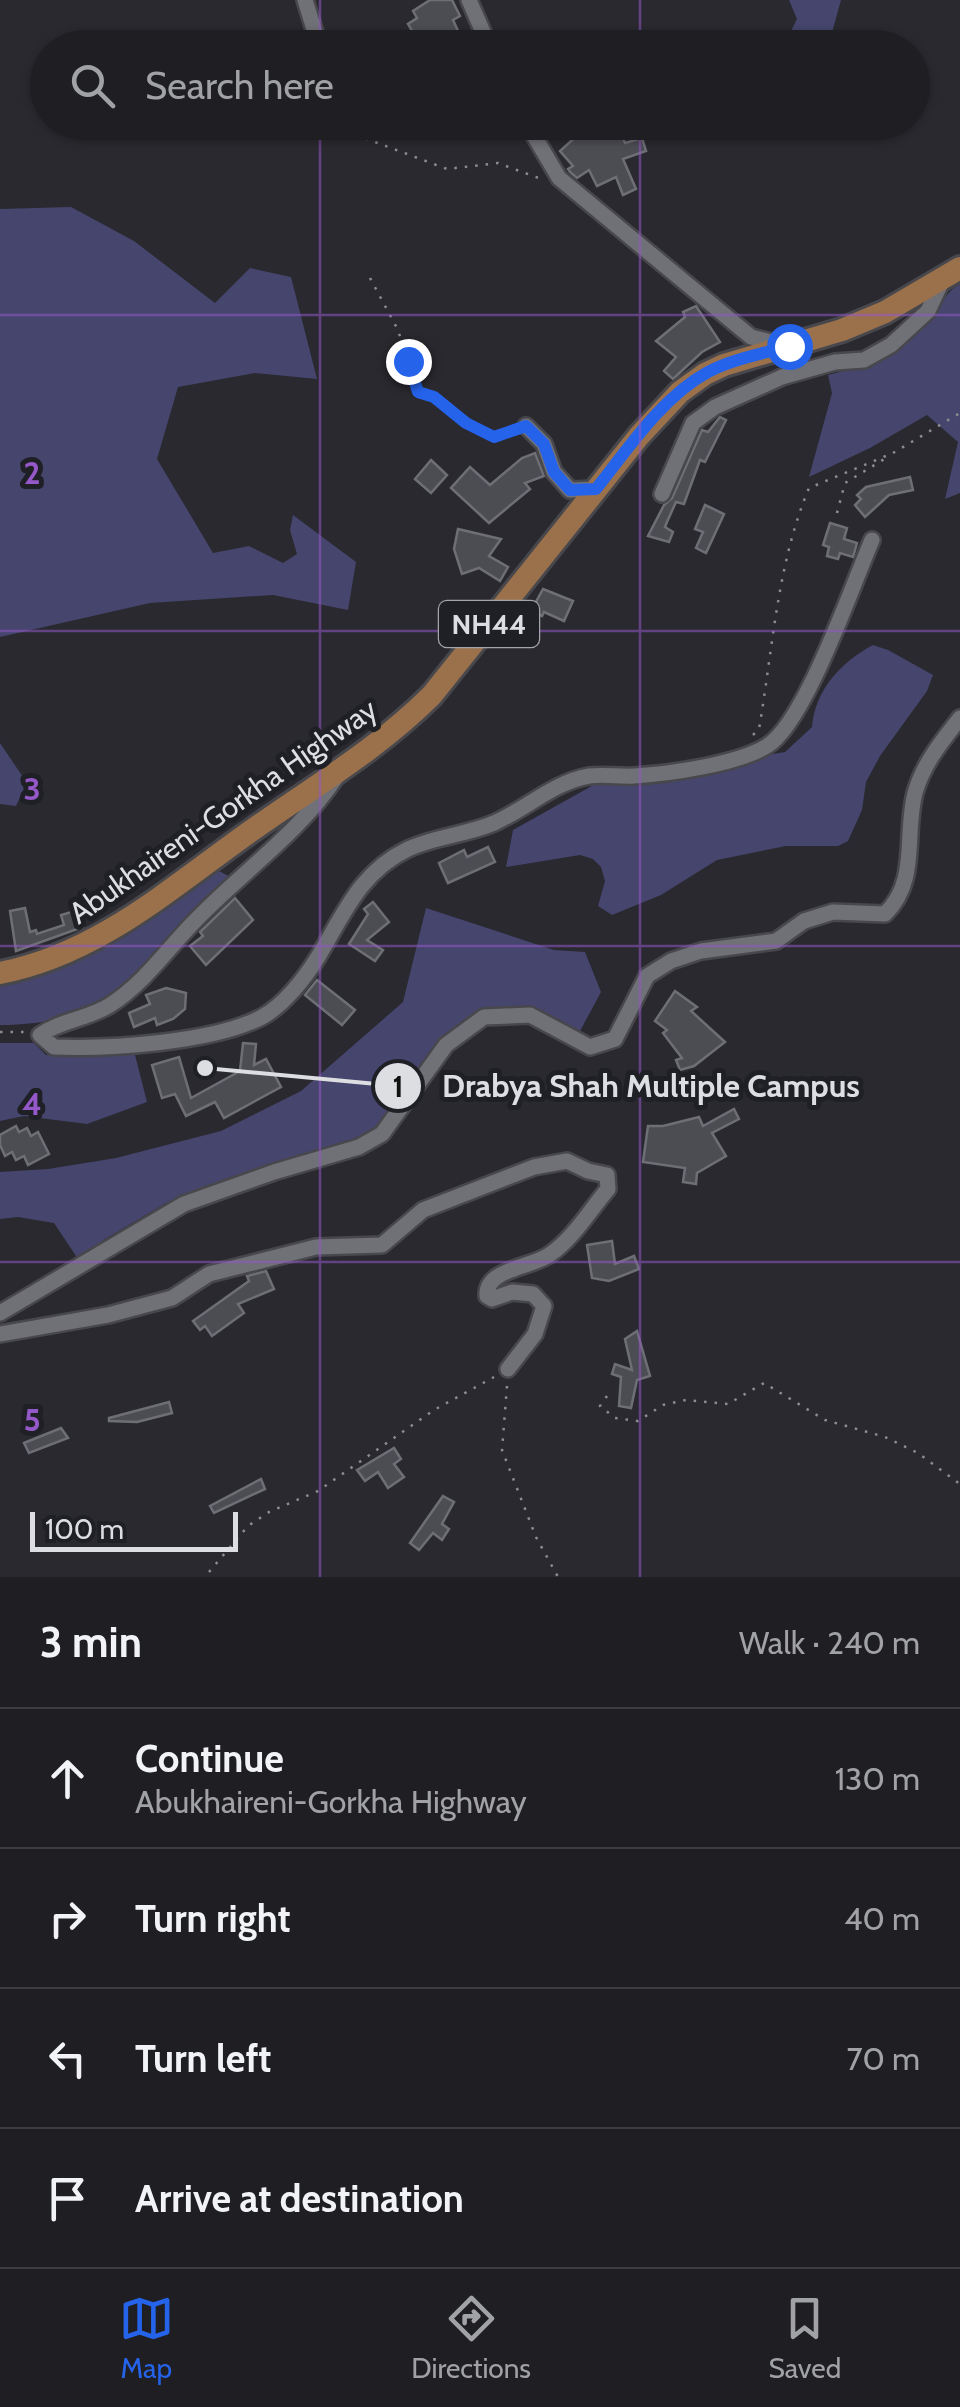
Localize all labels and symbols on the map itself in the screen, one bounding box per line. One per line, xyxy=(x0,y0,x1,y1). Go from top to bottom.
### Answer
route start xyxy=(767,324,813,370)
route end xyxy=(386,339,432,385)
text: 2 xyxy=(24,453,40,492)
road number: NH44 xyxy=(439,601,539,647)
street label: Abukhaireni-Gorkha Highway xyxy=(62,691,384,931)
text: 3 xyxy=(23,769,41,808)
callout: Drabya Shah Multiple Campus xyxy=(373,1055,880,1117)
text: Drabya Shah Multiple Campus xyxy=(442,1066,860,1105)
text: 1 xyxy=(392,1068,404,1105)
text: 4 xyxy=(22,1084,42,1123)
text: 5 xyxy=(23,1400,41,1439)
scale bar xyxy=(30,1507,238,1552)

